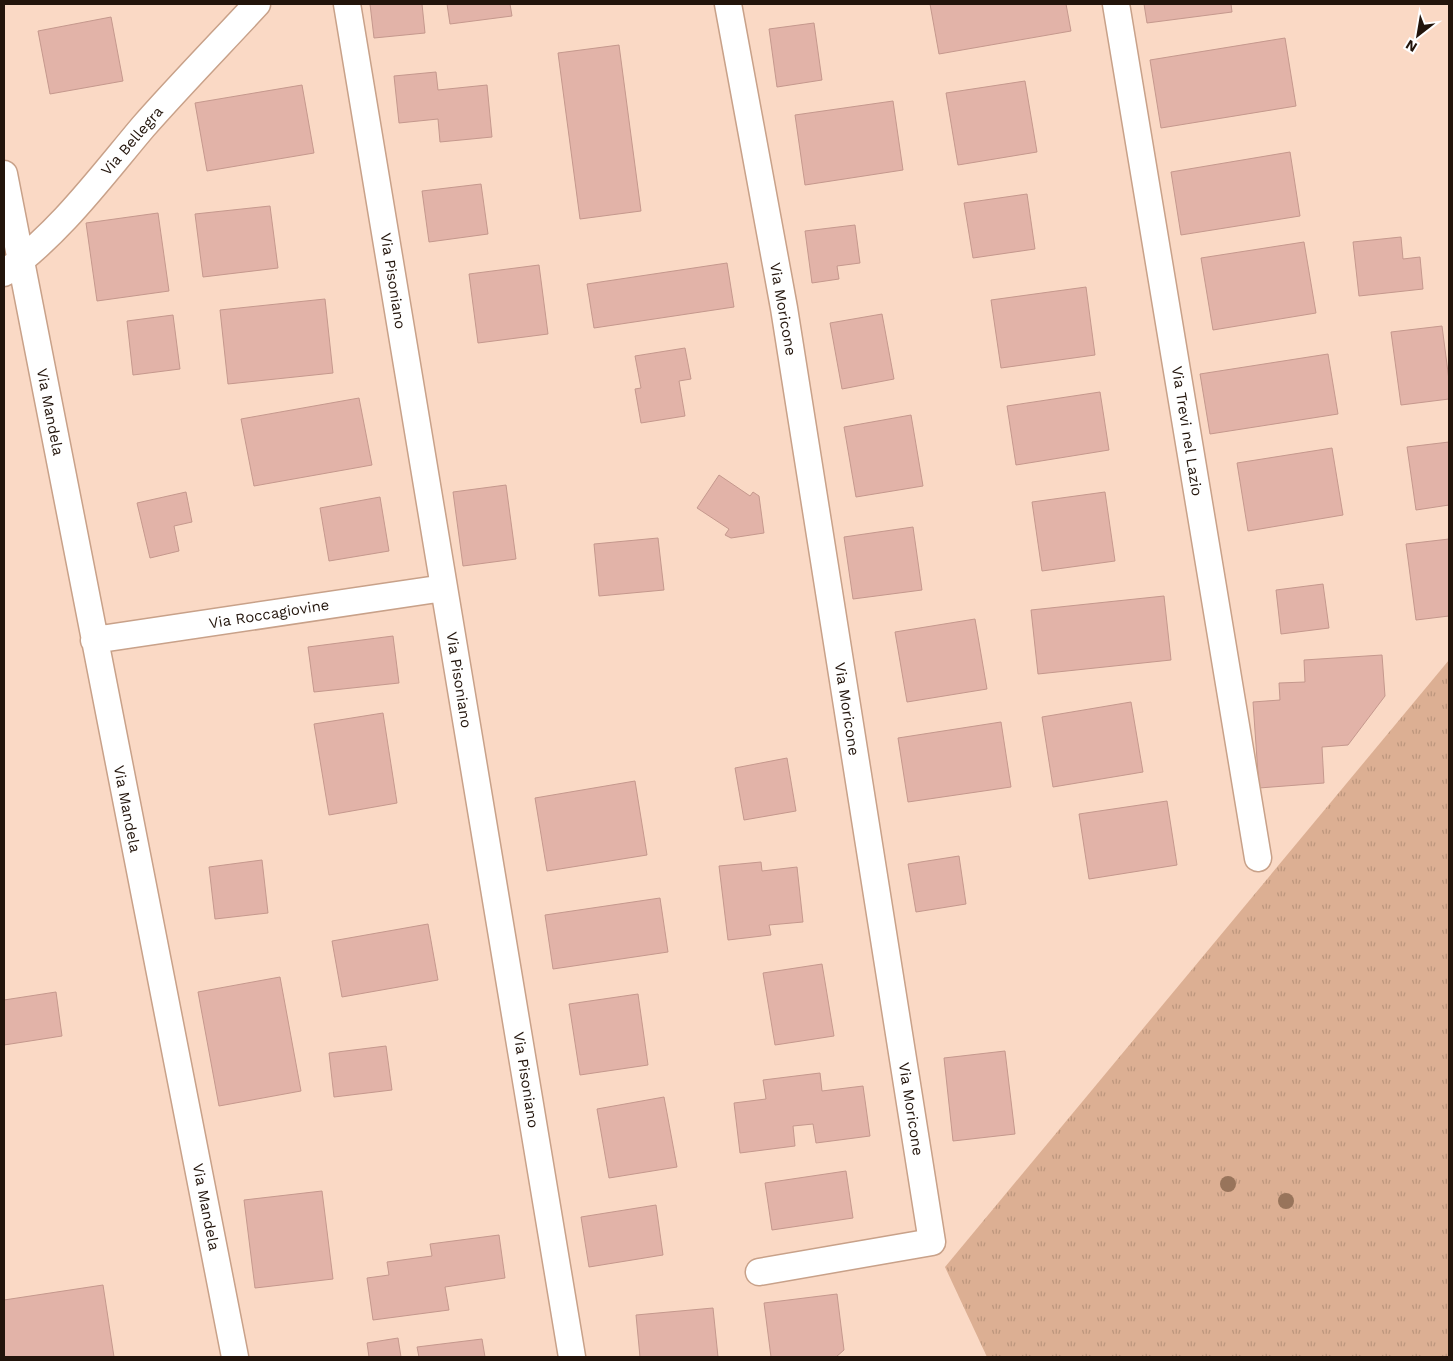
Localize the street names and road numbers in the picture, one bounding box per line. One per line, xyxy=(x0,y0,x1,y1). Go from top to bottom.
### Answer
street label: Via Bellegra xyxy=(97,102,167,179)
street label: Via Pisoniano xyxy=(377,232,409,330)
street label: Via Moricone xyxy=(766,261,800,357)
street label: Via Trevi nel Lazio xyxy=(1168,365,1206,497)
street label: Via Mandela xyxy=(33,367,67,458)
street label: Via Roccagiovine xyxy=(207,596,331,632)
street label: Via Pisoniano xyxy=(443,631,475,729)
street label: Via Moricone xyxy=(831,661,863,757)
street label: Via Mandela xyxy=(110,764,144,855)
street label: Via Pisoniano xyxy=(510,1031,542,1129)
street label: Via Moricone xyxy=(895,1061,927,1157)
street label: Via Mandela xyxy=(189,1162,223,1253)

